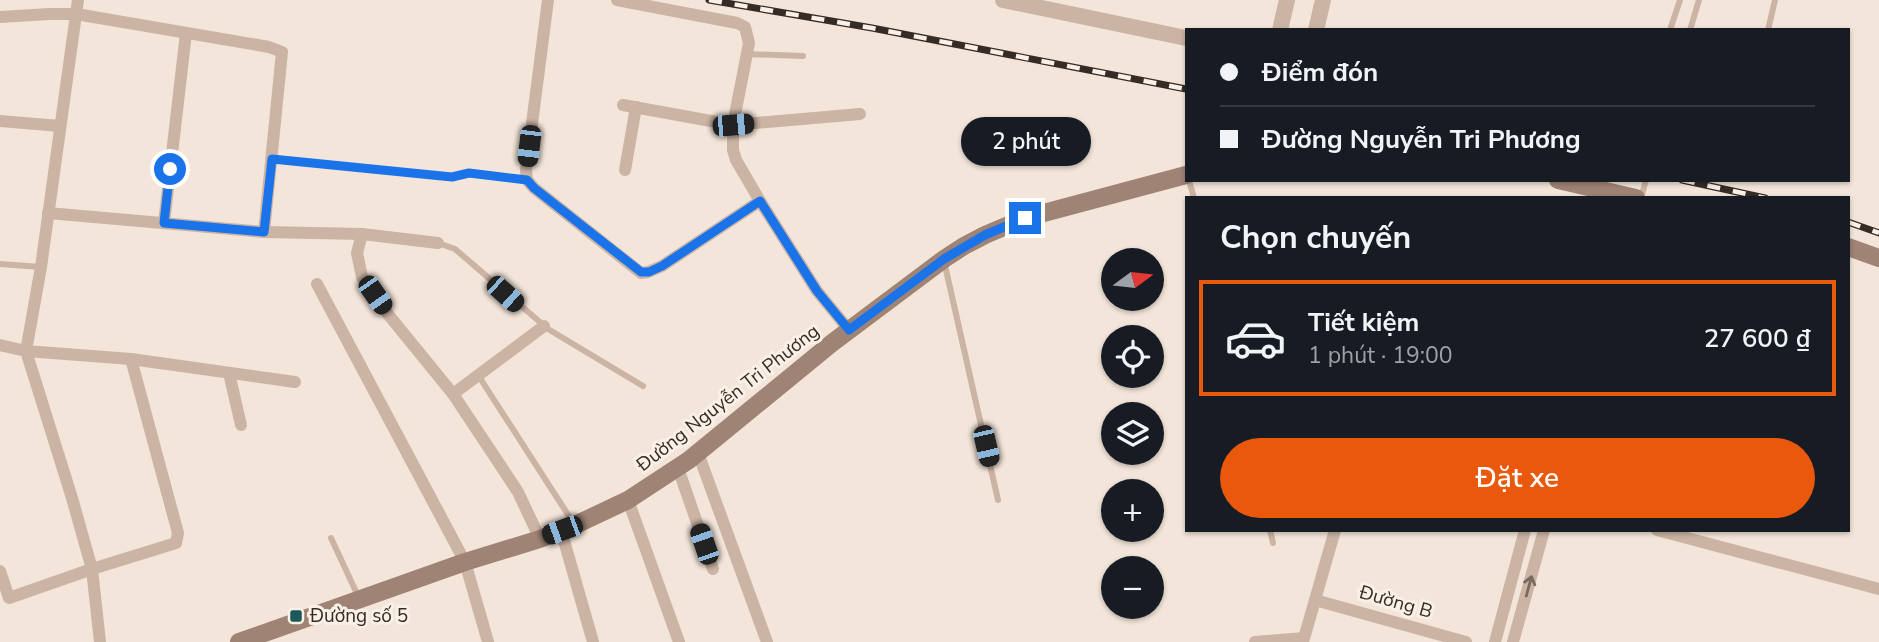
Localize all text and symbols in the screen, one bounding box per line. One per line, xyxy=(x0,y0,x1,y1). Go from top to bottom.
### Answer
text: Điểm đón xyxy=(1262,55,1378,90)
car xyxy=(712,113,755,137)
callout: 2 phút xyxy=(960,116,1090,166)
text: Đường Nguyễn Tri Phương xyxy=(1262,122,1581,157)
car xyxy=(517,124,542,168)
text: 2 phút xyxy=(992,126,1060,157)
route start xyxy=(154,153,186,185)
route end xyxy=(1009,202,1041,234)
text: Chọn chuyến xyxy=(1220,216,1411,259)
north arrow xyxy=(1101,248,1164,312)
map controls xyxy=(1101,248,1164,619)
car xyxy=(355,272,396,318)
car xyxy=(483,272,528,316)
text: Tiết kiệm xyxy=(1308,305,1419,340)
icon: car xyxy=(1224,307,1287,370)
street label: Đường Nguyễn Tri Phương xyxy=(630,318,825,478)
text: 27 600 ₫ xyxy=(1704,321,1811,356)
button: locate xyxy=(1101,325,1164,388)
text: 1 phút · 19:00 xyxy=(1308,340,1453,371)
button: layers xyxy=(1101,402,1164,465)
car xyxy=(972,423,1001,469)
button: Đặt xe xyxy=(1220,438,1815,518)
button: + xyxy=(1101,479,1164,542)
car xyxy=(539,513,586,547)
car xyxy=(688,521,721,567)
button: − xyxy=(1101,556,1164,619)
one-way arrow xyxy=(1523,575,1536,597)
street label: Đường B xyxy=(1355,579,1436,625)
place label: Đường số 5 xyxy=(309,603,408,629)
marker: Đường số 5 xyxy=(288,608,304,624)

